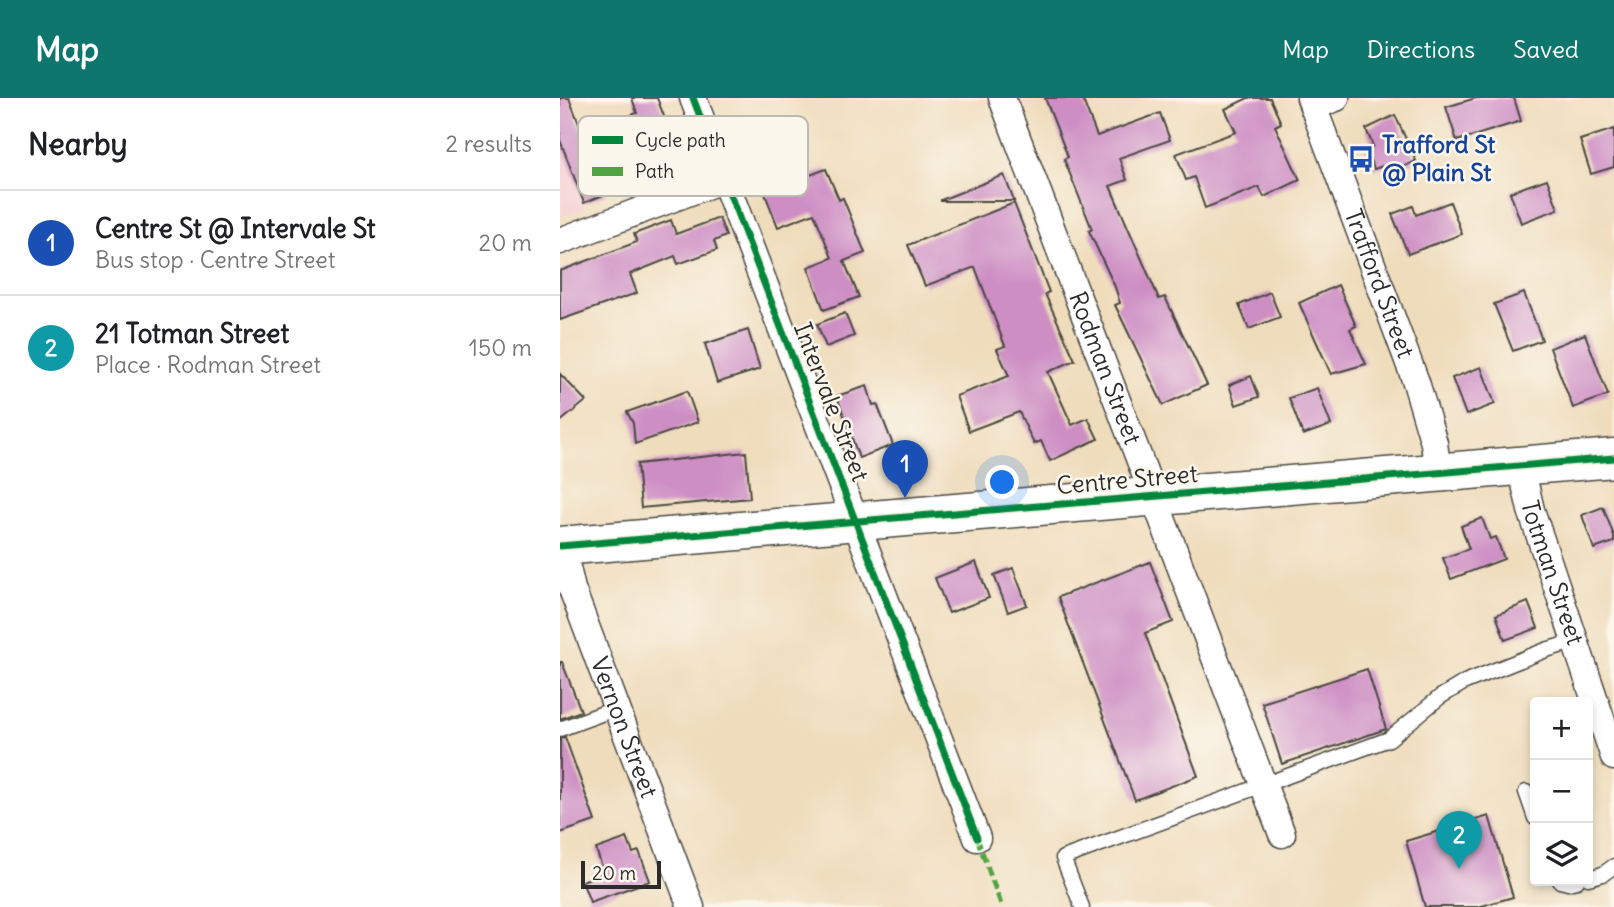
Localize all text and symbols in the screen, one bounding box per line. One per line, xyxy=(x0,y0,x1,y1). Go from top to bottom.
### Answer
text: Map xyxy=(35,28,99,70)
text: Map xyxy=(1282,34,1329,64)
text: Directions xyxy=(1367,34,1475,64)
text: Saved xyxy=(1513,34,1579,64)
legend xyxy=(578,116,808,196)
text: Nearby xyxy=(28,125,128,163)
text: Cycle path xyxy=(635,128,726,152)
text: 2 results xyxy=(446,129,532,158)
place label: Trafford St @ Plain St xyxy=(1382,129,1496,187)
bus stop icon: Trafford St @ Plain St xyxy=(1346,144,1376,174)
text: Path xyxy=(635,159,674,183)
street label: Trafford Street xyxy=(1339,205,1422,362)
text: Centre St @ Intervale St xyxy=(95,212,376,245)
text: 1 xyxy=(46,228,56,257)
text: 20 m xyxy=(479,228,532,257)
text: Bus stop · Centre Street xyxy=(95,245,336,274)
street label: Rodman Street xyxy=(1063,287,1148,448)
text: 21 Totman Street xyxy=(95,317,289,350)
street label: Intervale Street xyxy=(788,318,876,485)
text: 2 xyxy=(45,333,57,362)
text: 150 m xyxy=(469,333,532,362)
text: Place · Rodman Street xyxy=(95,350,321,379)
pin: 1 xyxy=(882,440,928,498)
street label: Centre Street xyxy=(1055,458,1199,500)
your location xyxy=(985,465,1019,499)
street label: Totman Street xyxy=(1515,497,1591,648)
street label: Vernon Street xyxy=(585,653,665,802)
map controls xyxy=(1530,697,1593,886)
button: + xyxy=(1530,697,1593,760)
button: − xyxy=(1530,760,1593,823)
pin: 2 xyxy=(1436,811,1482,869)
button: layers xyxy=(1530,823,1593,886)
scale bar xyxy=(581,858,662,890)
text: 20 m xyxy=(592,861,636,885)

